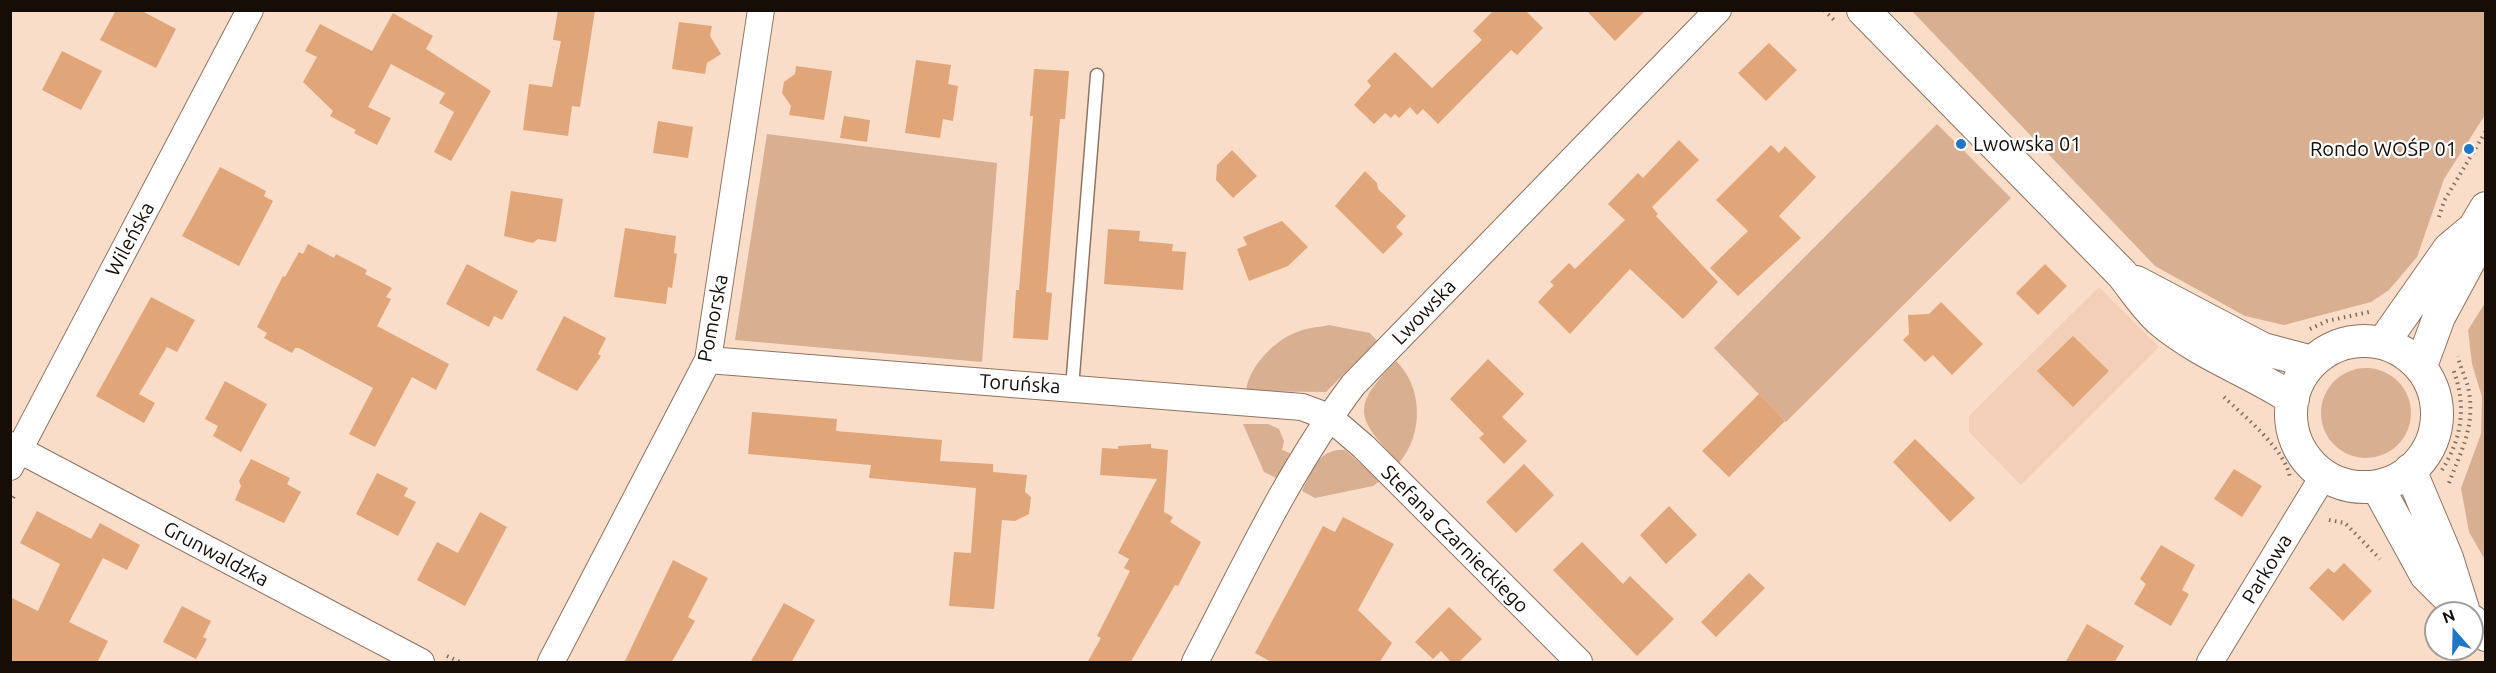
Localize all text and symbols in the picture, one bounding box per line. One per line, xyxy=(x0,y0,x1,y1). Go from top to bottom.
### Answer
place label: Lwowska 01 xyxy=(1973,132,2082,156)
marker: Lwowska 01 xyxy=(1954,137,1968,151)
place label: Rondo WOŚP 01 xyxy=(2310,137,2457,161)
marker: Rondo WOŚP 01 xyxy=(2462,142,2476,156)
street label: Wileńska xyxy=(101,198,159,280)
street label: Pomorska xyxy=(693,272,733,364)
street label: Lwowska xyxy=(1387,274,1461,350)
street label: Toruńska xyxy=(979,369,1061,399)
street label: Stefana Czarnieckiego xyxy=(1376,460,1534,618)
street label: Grunwaldzka xyxy=(159,516,273,592)
street label: Parkowa xyxy=(2237,530,2297,608)
north arrow xyxy=(2424,601,2484,661)
text: N xyxy=(2440,605,2457,626)

